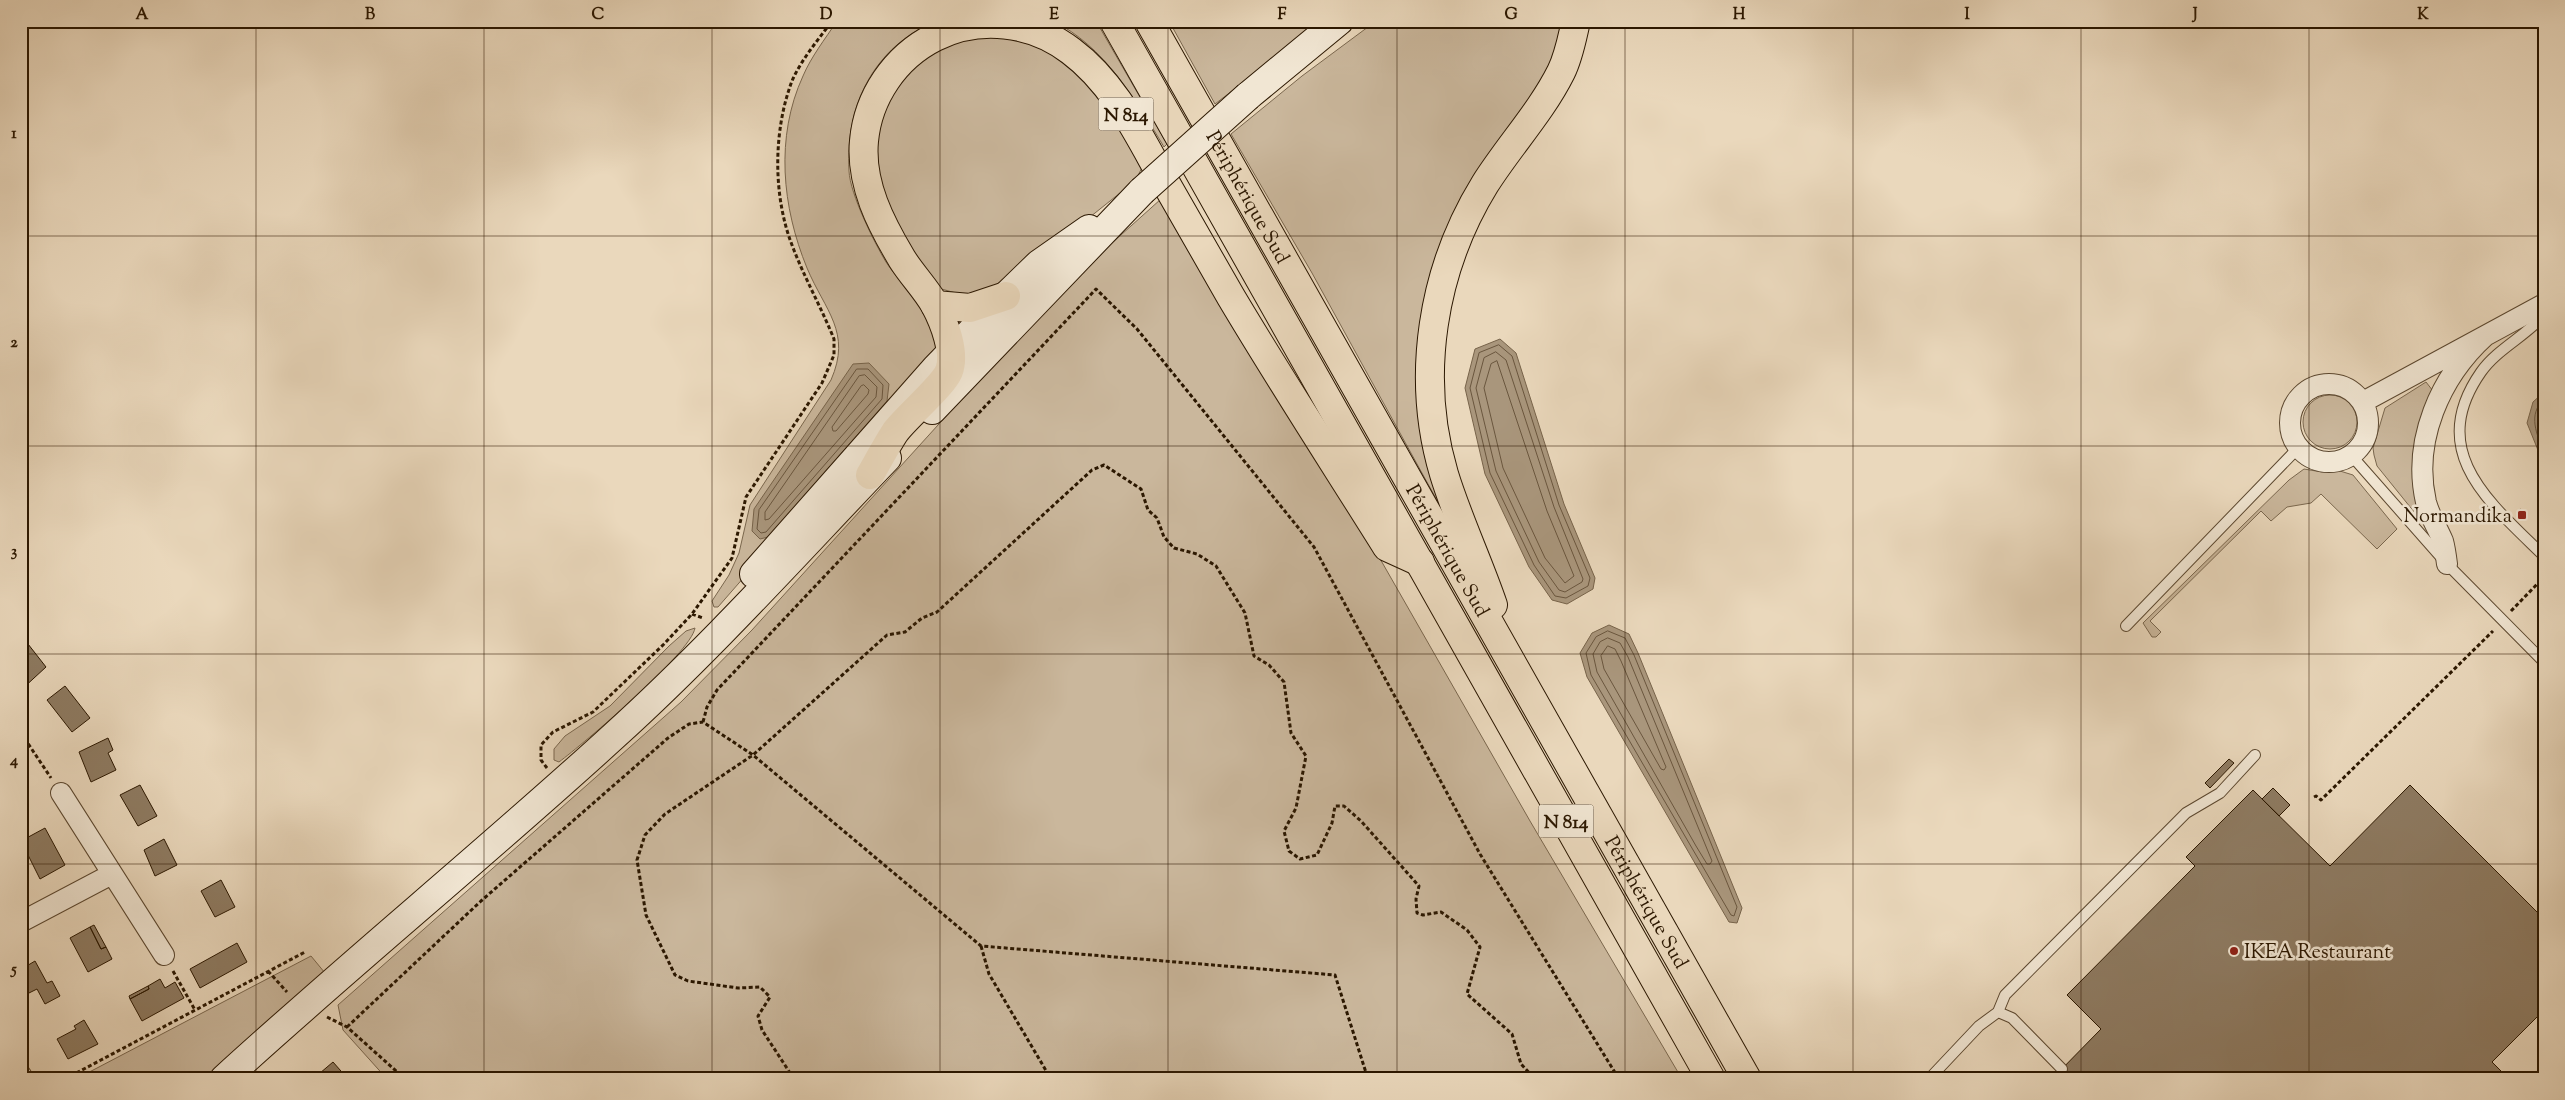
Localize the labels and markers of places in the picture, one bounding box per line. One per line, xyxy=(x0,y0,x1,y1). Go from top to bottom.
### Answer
place label: Normandika xyxy=(2403,503,2512,532)
marker: Normandika xyxy=(2516,509,2528,521)
place label: IKEA Restaurant xyxy=(2244,939,2391,968)
marker: IKEA Restaurant xyxy=(2228,945,2240,957)

